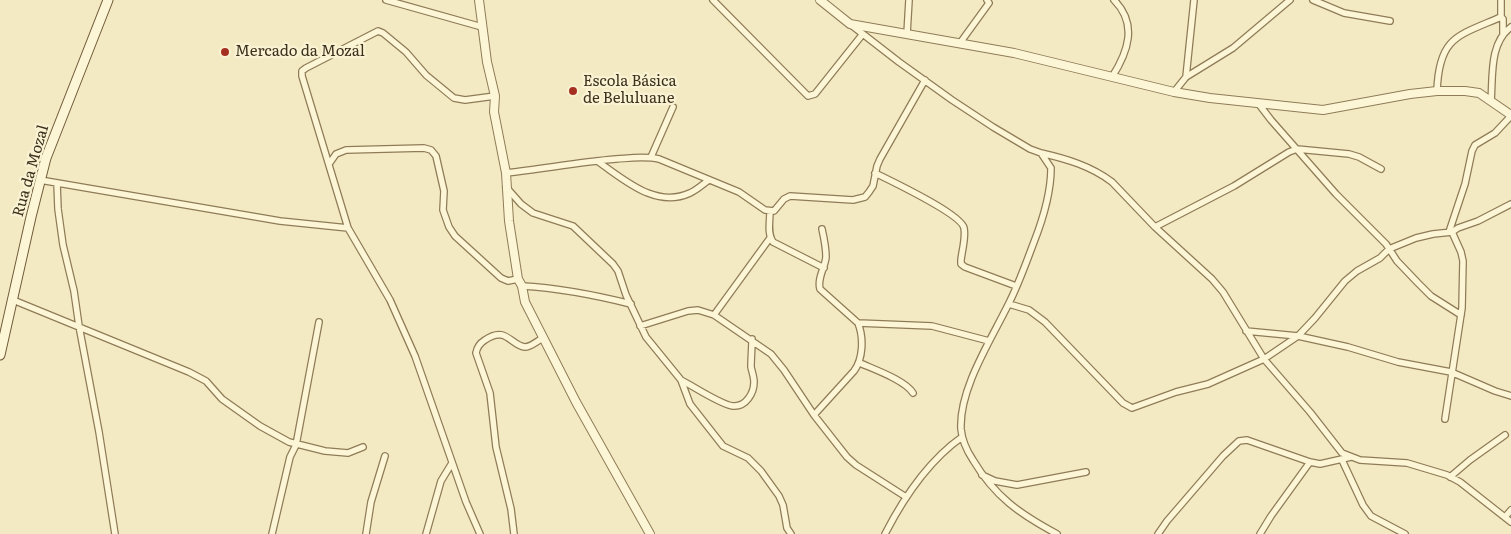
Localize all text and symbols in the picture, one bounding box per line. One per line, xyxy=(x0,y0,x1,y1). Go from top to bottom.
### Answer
place label: Mercado da Mozal xyxy=(235,43,365,61)
marker: Mercado da Mozal xyxy=(219,46,231,58)
place label: Escola Básica de Beluluane xyxy=(583,73,677,108)
marker: Escola Básica de Beluluane xyxy=(567,85,579,97)
street label: Rua da Mozal xyxy=(9,123,53,219)

